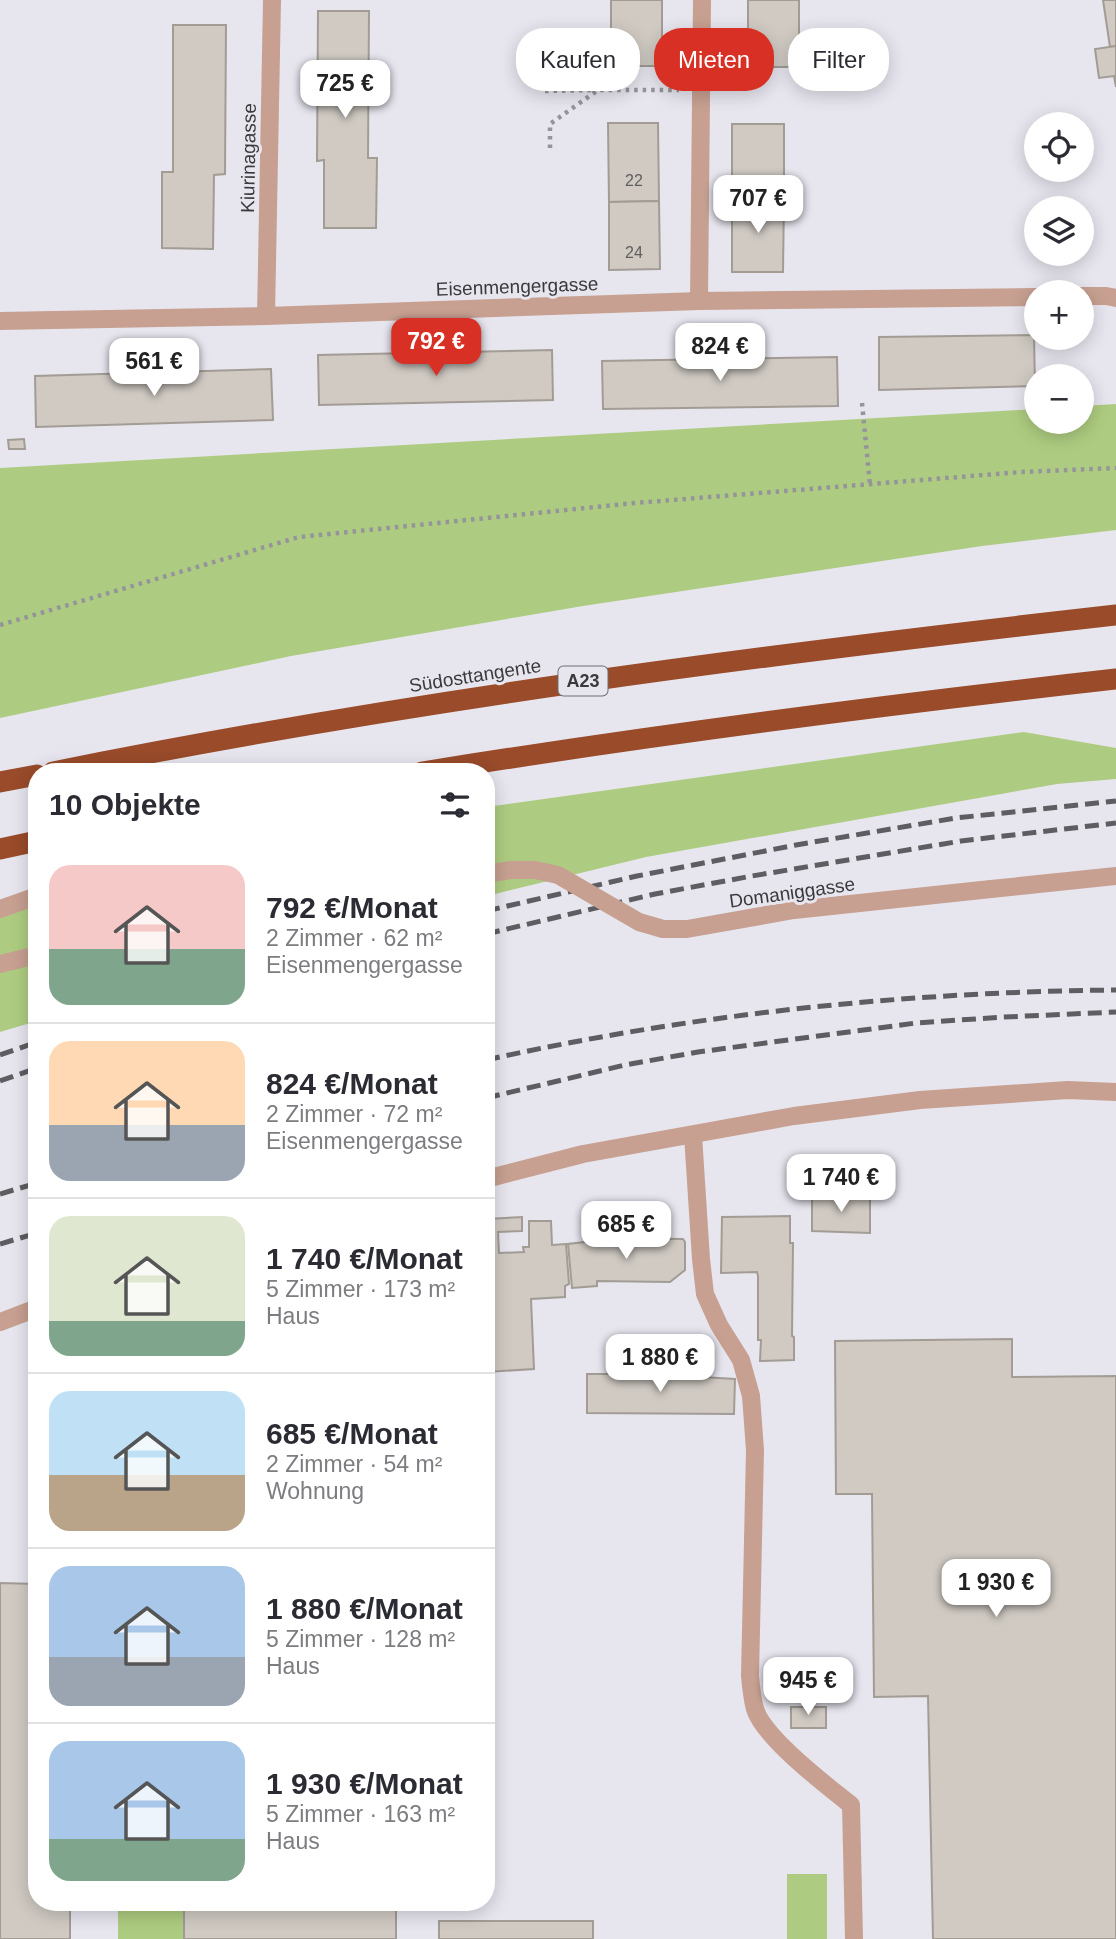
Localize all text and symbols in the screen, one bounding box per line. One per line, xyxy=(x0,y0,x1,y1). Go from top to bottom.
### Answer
chip: Kaufen xyxy=(516,28,640,91)
chip: Mieten xyxy=(654,28,774,91)
chip: Filter xyxy=(788,28,889,91)
pin: 725 € xyxy=(296,60,394,120)
text: 725 € xyxy=(316,70,374,96)
street label: Kiurinagasse xyxy=(237,103,260,213)
map controls xyxy=(1024,112,1094,434)
button: locate xyxy=(1024,112,1094,182)
house number: 22 xyxy=(625,172,643,189)
pin: 707 € xyxy=(709,176,807,235)
text: 707 € xyxy=(729,185,787,211)
button: layers xyxy=(1024,196,1094,266)
house number: 24 xyxy=(625,244,643,261)
street label: Eisenmengergasse xyxy=(435,273,599,300)
button: + xyxy=(1024,280,1094,350)
pin: 792 € xyxy=(387,318,485,378)
pin: 824 € xyxy=(671,324,769,383)
text: 792 € xyxy=(407,328,465,354)
text: 824 € xyxy=(691,333,749,359)
pin: 561 € xyxy=(105,338,203,398)
text: 561 € xyxy=(125,348,183,374)
button: − xyxy=(1024,364,1094,434)
street label: Südosttangente xyxy=(408,655,542,696)
road number: A23 xyxy=(558,666,608,696)
icon: filters xyxy=(436,786,474,824)
text: 10 Objekte xyxy=(49,788,201,821)
street label: Domaniggasse xyxy=(728,873,856,912)
text: 792 €/Monat xyxy=(266,891,438,924)
icon: home xyxy=(105,893,189,977)
text: 2 Zimmer · 62 m² xyxy=(266,925,442,951)
text: Eisenmengergasse xyxy=(266,952,463,978)
text: 824 €/Monat xyxy=(266,1067,438,1100)
icon: home xyxy=(105,1069,189,1153)
text: 2 Zimmer · 72 m² xyxy=(266,1101,442,1127)
text: Eisenmengergasse xyxy=(266,1128,463,1154)
pin: 1 740 € xyxy=(776,1154,906,1214)
text: 1 740 € xyxy=(803,1164,879,1190)
pin: 685 € xyxy=(577,1202,675,1261)
text: 685 € xyxy=(597,1211,655,1237)
text: 1 740 €/Monat xyxy=(266,1242,463,1275)
icon: home xyxy=(105,1244,189,1328)
text: 5 Zimmer · 173 m² xyxy=(266,1276,455,1302)
text: Haus xyxy=(266,1303,320,1329)
pin: 1 880 € xyxy=(595,1334,725,1394)
text: 1 880 € xyxy=(622,1344,698,1370)
text: 685 €/Monat xyxy=(266,1417,438,1450)
icon: home xyxy=(105,1419,189,1503)
text: 2 Zimmer · 54 m² xyxy=(266,1451,442,1477)
text: Wohnung xyxy=(266,1478,364,1504)
pin: 1 930 € xyxy=(931,1560,1061,1619)
text: 1 930 € xyxy=(958,1569,1034,1595)
text: 1 880 €/Monat xyxy=(266,1592,463,1625)
icon: home xyxy=(105,1594,189,1678)
text: 5 Zimmer · 128 m² xyxy=(266,1626,455,1652)
text: Haus xyxy=(266,1653,320,1679)
pin: 945 € xyxy=(759,1658,857,1717)
text: 945 € xyxy=(779,1667,837,1693)
text: 1 930 €/Monat xyxy=(266,1767,463,1800)
icon: home xyxy=(105,1769,189,1853)
text: 5 Zimmer · 163 m² xyxy=(266,1801,455,1827)
text: Haus xyxy=(266,1828,320,1854)

